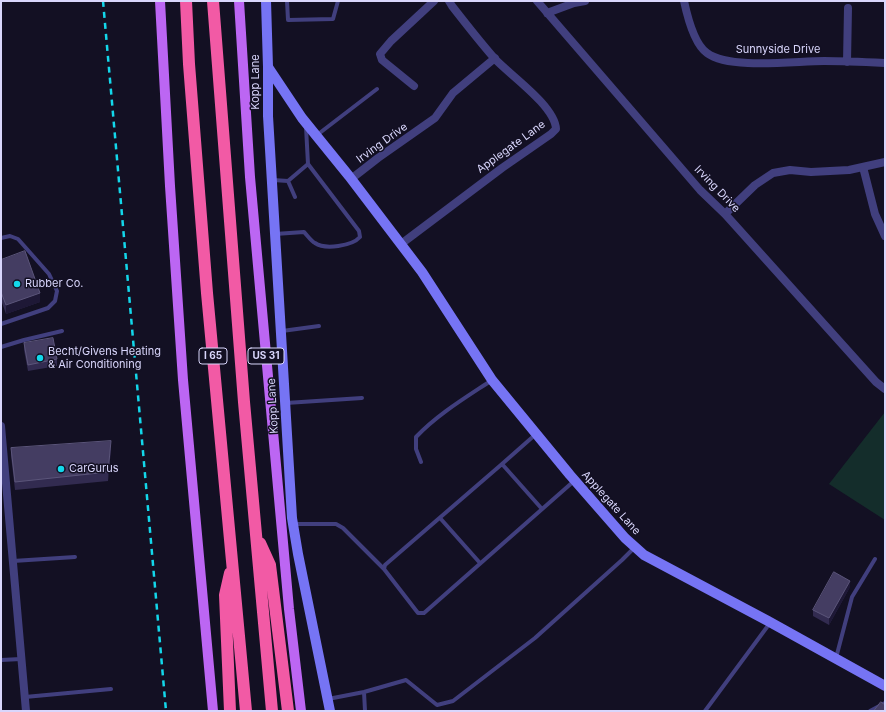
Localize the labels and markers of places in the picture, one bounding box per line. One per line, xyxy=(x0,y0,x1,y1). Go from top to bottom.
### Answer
place label: Rubber Co. xyxy=(25,277,84,291)
marker: Rubber Co. xyxy=(12,279,22,289)
place label: Becht/Givens Heating & Air Conditioning xyxy=(48,345,161,371)
marker: Becht/Givens Heating & Air Conditioning xyxy=(35,353,45,363)
place label: CarGurus xyxy=(69,462,119,476)
marker: CarGurus xyxy=(56,464,66,474)

